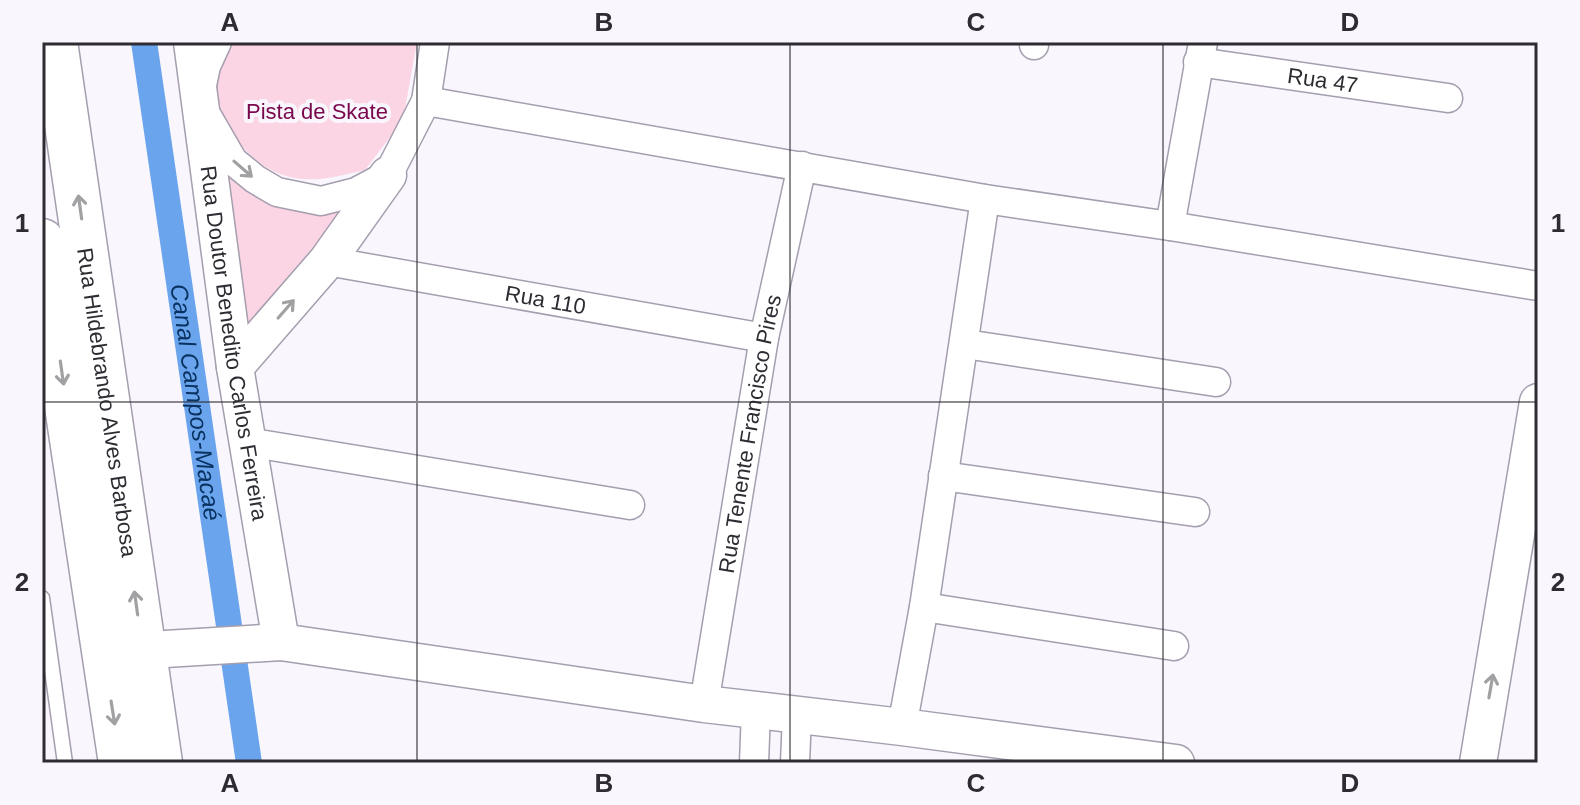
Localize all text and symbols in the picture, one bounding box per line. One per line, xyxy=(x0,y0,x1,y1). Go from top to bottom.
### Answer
text: A xyxy=(221,7,240,37)
text: B xyxy=(595,7,613,37)
text: C xyxy=(967,7,986,37)
text: D xyxy=(1341,7,1359,37)
street label: Rua 47 xyxy=(1286,63,1360,97)
park label: Pista de Skate xyxy=(246,99,388,124)
one-way arrow xyxy=(233,160,253,178)
street label: Rua Doutor Benedito Carlos Ferreira xyxy=(196,164,273,523)
one-way arrow xyxy=(72,195,87,220)
text: 1 xyxy=(15,208,29,238)
text: 1 xyxy=(1551,208,1565,238)
street label: Rua Hildebrando Alves Barbosa xyxy=(73,246,142,559)
street label: Rua 110 xyxy=(503,280,588,319)
water label: Canal Campos-Macaé xyxy=(166,282,227,522)
street label: Rua Tenente Francisco Pires xyxy=(713,292,786,575)
one-way arrow xyxy=(277,299,295,319)
one-way arrow xyxy=(55,360,70,385)
text: 2 xyxy=(15,567,29,597)
text: 2 xyxy=(1551,567,1565,597)
one-way arrow xyxy=(128,591,143,616)
one-way arrow xyxy=(1484,674,1499,699)
one-way arrow xyxy=(106,700,121,725)
text: A xyxy=(221,768,240,798)
text: B xyxy=(595,768,613,798)
text: C xyxy=(967,768,986,798)
text: D xyxy=(1341,768,1359,798)

